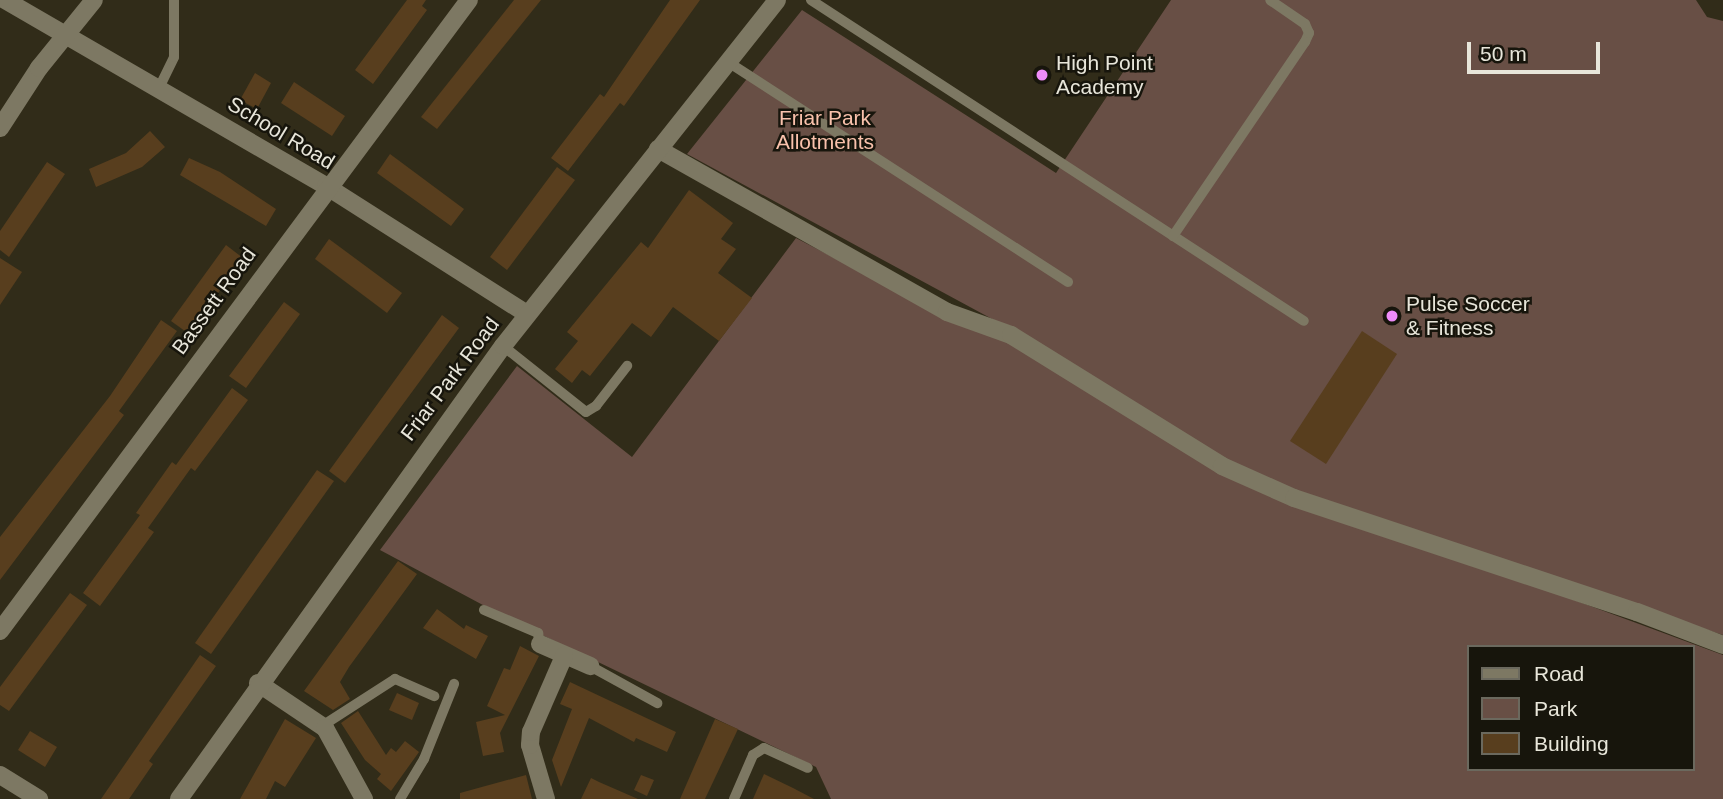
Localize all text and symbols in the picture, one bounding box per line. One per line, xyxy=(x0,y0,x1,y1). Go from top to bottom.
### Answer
scale bar xyxy=(1471,28,1604,72)
text: 50 m xyxy=(1480,42,1527,65)
place label: High Point Academy xyxy=(1056,50,1153,100)
marker: High Point Academy xyxy=(1034,67,1050,83)
street label: School Road xyxy=(223,91,339,175)
park label: Friar Park Allotments xyxy=(776,105,874,155)
street label: Bassett Road xyxy=(167,243,261,359)
place label: Pulse Soccer & Fitness xyxy=(1406,291,1530,341)
marker: Pulse Soccer & Fitness xyxy=(1384,308,1400,324)
street label: Friar Park Road xyxy=(395,312,505,446)
legend xyxy=(1468,645,1695,771)
text: Road xyxy=(1534,662,1584,685)
text: Park xyxy=(1534,697,1577,720)
text: Building xyxy=(1534,732,1609,755)

